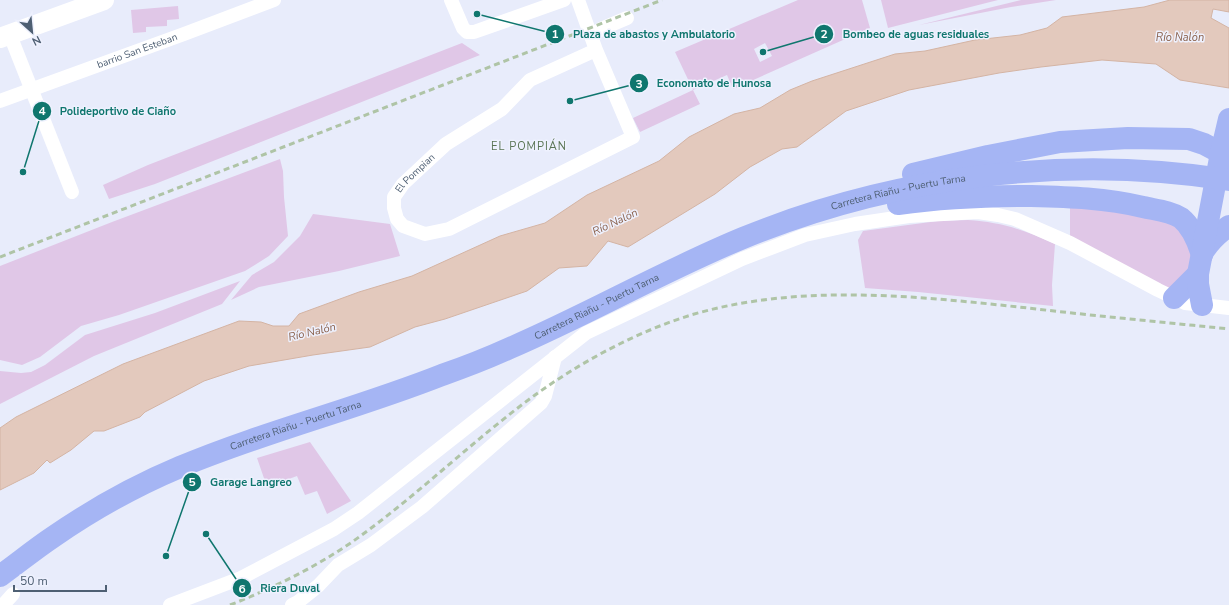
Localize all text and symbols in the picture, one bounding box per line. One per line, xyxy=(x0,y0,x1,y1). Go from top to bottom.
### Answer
north arrow xyxy=(12,12,52,52)
callout: Plaza de abastos y Ambulatorio xyxy=(545,22,743,45)
callout: Bombeo de aguas residuales xyxy=(814,23,997,46)
text: 1 xyxy=(551,26,559,42)
text: 2 xyxy=(820,26,828,42)
text: Plaza de abastos y Ambulatorio xyxy=(573,27,735,42)
text: Bombeo de aguas residuales xyxy=(843,27,989,42)
street label: barrio San Esteban xyxy=(95,30,179,72)
water label: Río Nalón xyxy=(1156,30,1204,45)
text: N xyxy=(29,32,43,49)
callout: Economato de Hunosa xyxy=(629,72,780,95)
text: 3 xyxy=(635,76,643,92)
text: Economato de Hunosa xyxy=(657,76,771,91)
callout: Polideportivo de Ciaño xyxy=(32,100,184,123)
text: 4 xyxy=(38,103,46,119)
text: Polideportivo de Ciaño xyxy=(60,104,176,119)
district label: EL POMPIÁN xyxy=(491,138,567,154)
street label: El Pompian xyxy=(392,150,438,196)
street label: Carretera Riañu - Puertu Tarna xyxy=(829,171,967,214)
water label: Río Nalón xyxy=(590,205,640,239)
street label: Carretera Riañu - Puertu Tarna xyxy=(532,270,662,343)
water label: Río Nalón xyxy=(287,319,337,345)
street label: Carretera Riañu - Puertu Tarna xyxy=(228,397,363,454)
callout: Garage Langreo xyxy=(182,470,300,493)
text: 5 xyxy=(188,474,196,490)
text: Garage Langreo xyxy=(210,475,292,490)
scale bar xyxy=(14,567,106,593)
text: 50 m xyxy=(20,573,48,589)
callout: Riera Duval xyxy=(232,577,327,600)
text: 6 xyxy=(238,581,246,597)
text: Riera Duval xyxy=(260,581,320,596)

